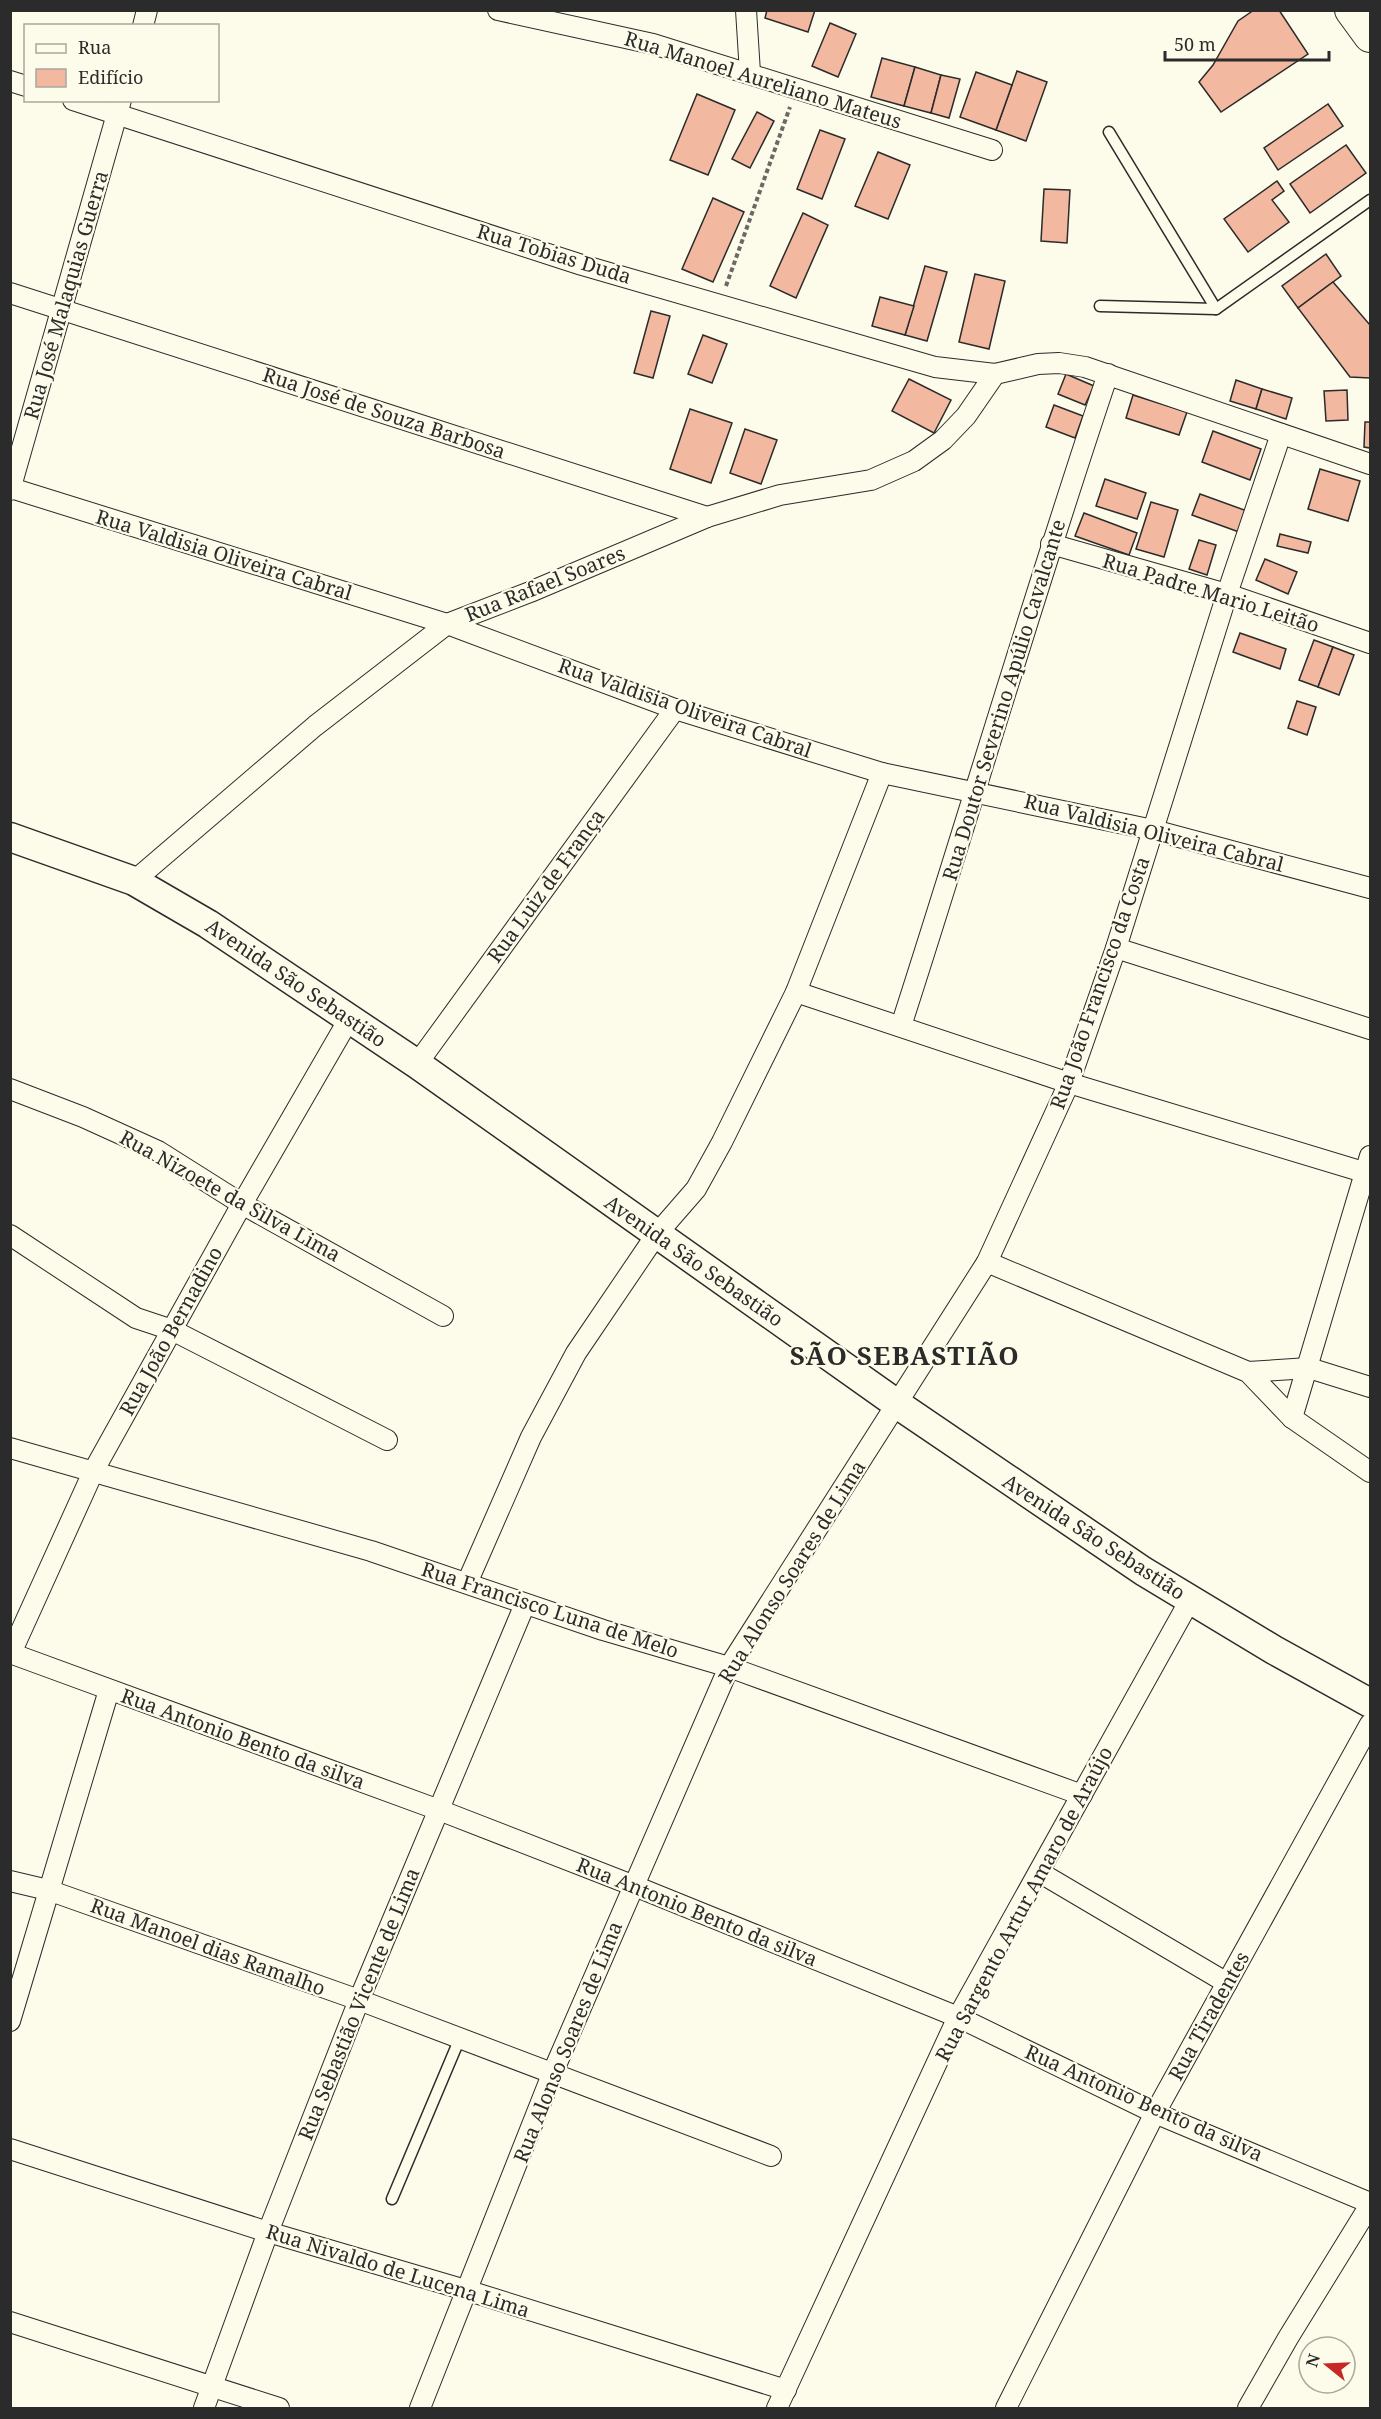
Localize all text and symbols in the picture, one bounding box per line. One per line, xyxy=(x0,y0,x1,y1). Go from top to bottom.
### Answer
legend xyxy=(24,24,219,102)
street label: Rua Manoel Aureliano Mateus xyxy=(621,24,905,135)
scale bar xyxy=(1165,24,1328,62)
text: 50 m xyxy=(1174,32,1216,56)
text: Rua xyxy=(78,35,111,59)
text: Edifício xyxy=(78,65,143,89)
street label: Rua José Malaquias Guerra xyxy=(17,167,114,422)
street label: Rua Tobias Duda xyxy=(474,217,635,290)
street label: Rua José de Souza Barbosa xyxy=(259,360,509,465)
street label: Rua Valdisia Oliveira Cabral xyxy=(93,503,356,606)
street label: Rua Doutor Severino Apúlio Cavalcante xyxy=(936,516,1071,884)
street label: Rua Rafael Soares xyxy=(461,539,629,628)
street label: Rua Padre Mario Leitão xyxy=(1100,547,1323,638)
street label: Rua Valdisia Oliveira Cabral xyxy=(555,651,816,764)
street label: Rua Valdisia Oliveira Cabral xyxy=(1022,787,1287,878)
street label: Rua Luiz de França xyxy=(481,804,610,968)
street label: Rua João Francisco da Costa xyxy=(1044,853,1156,1113)
street label: Avenida São Sebastião xyxy=(201,912,392,1053)
street label: Rua Nizoete da Silva Lima xyxy=(115,1123,346,1268)
street label: Avenida São Sebastião xyxy=(600,1189,789,1333)
street label: Rua João Bernadino xyxy=(113,1241,228,1420)
district label: SÃO SEBASTIÃO xyxy=(790,1337,1020,1373)
street label: Rua Alonso Soares de Lima xyxy=(712,1455,871,1688)
street label: Avenida São Sebastião xyxy=(998,1467,1191,1606)
street label: Rua Francisco Luna de Melo xyxy=(418,1555,682,1664)
street label: Rua Antonio Bento da silva xyxy=(118,1682,369,1795)
street label: Rua Sargento Artur Amaro de Araújo xyxy=(929,1742,1118,2066)
street label: Rua Antonio Bento da silva xyxy=(573,1851,822,1972)
street label: Rua Sebastião Vicente de Lima xyxy=(291,1864,426,2144)
street label: Rua Manoel dias Ramalho xyxy=(87,1891,329,2002)
street label: Rua Alonso Soares de Lima xyxy=(507,1917,628,2166)
street label: Rua Tiradentes xyxy=(1162,1946,1255,2085)
street label: Rua Antonio Bento da silva xyxy=(1021,2038,1267,2167)
street label: Rua Nivaldo de Lucena Lima xyxy=(263,2218,533,2324)
north arrow xyxy=(1297,2335,1357,2395)
text: N xyxy=(1300,2351,1325,2370)

